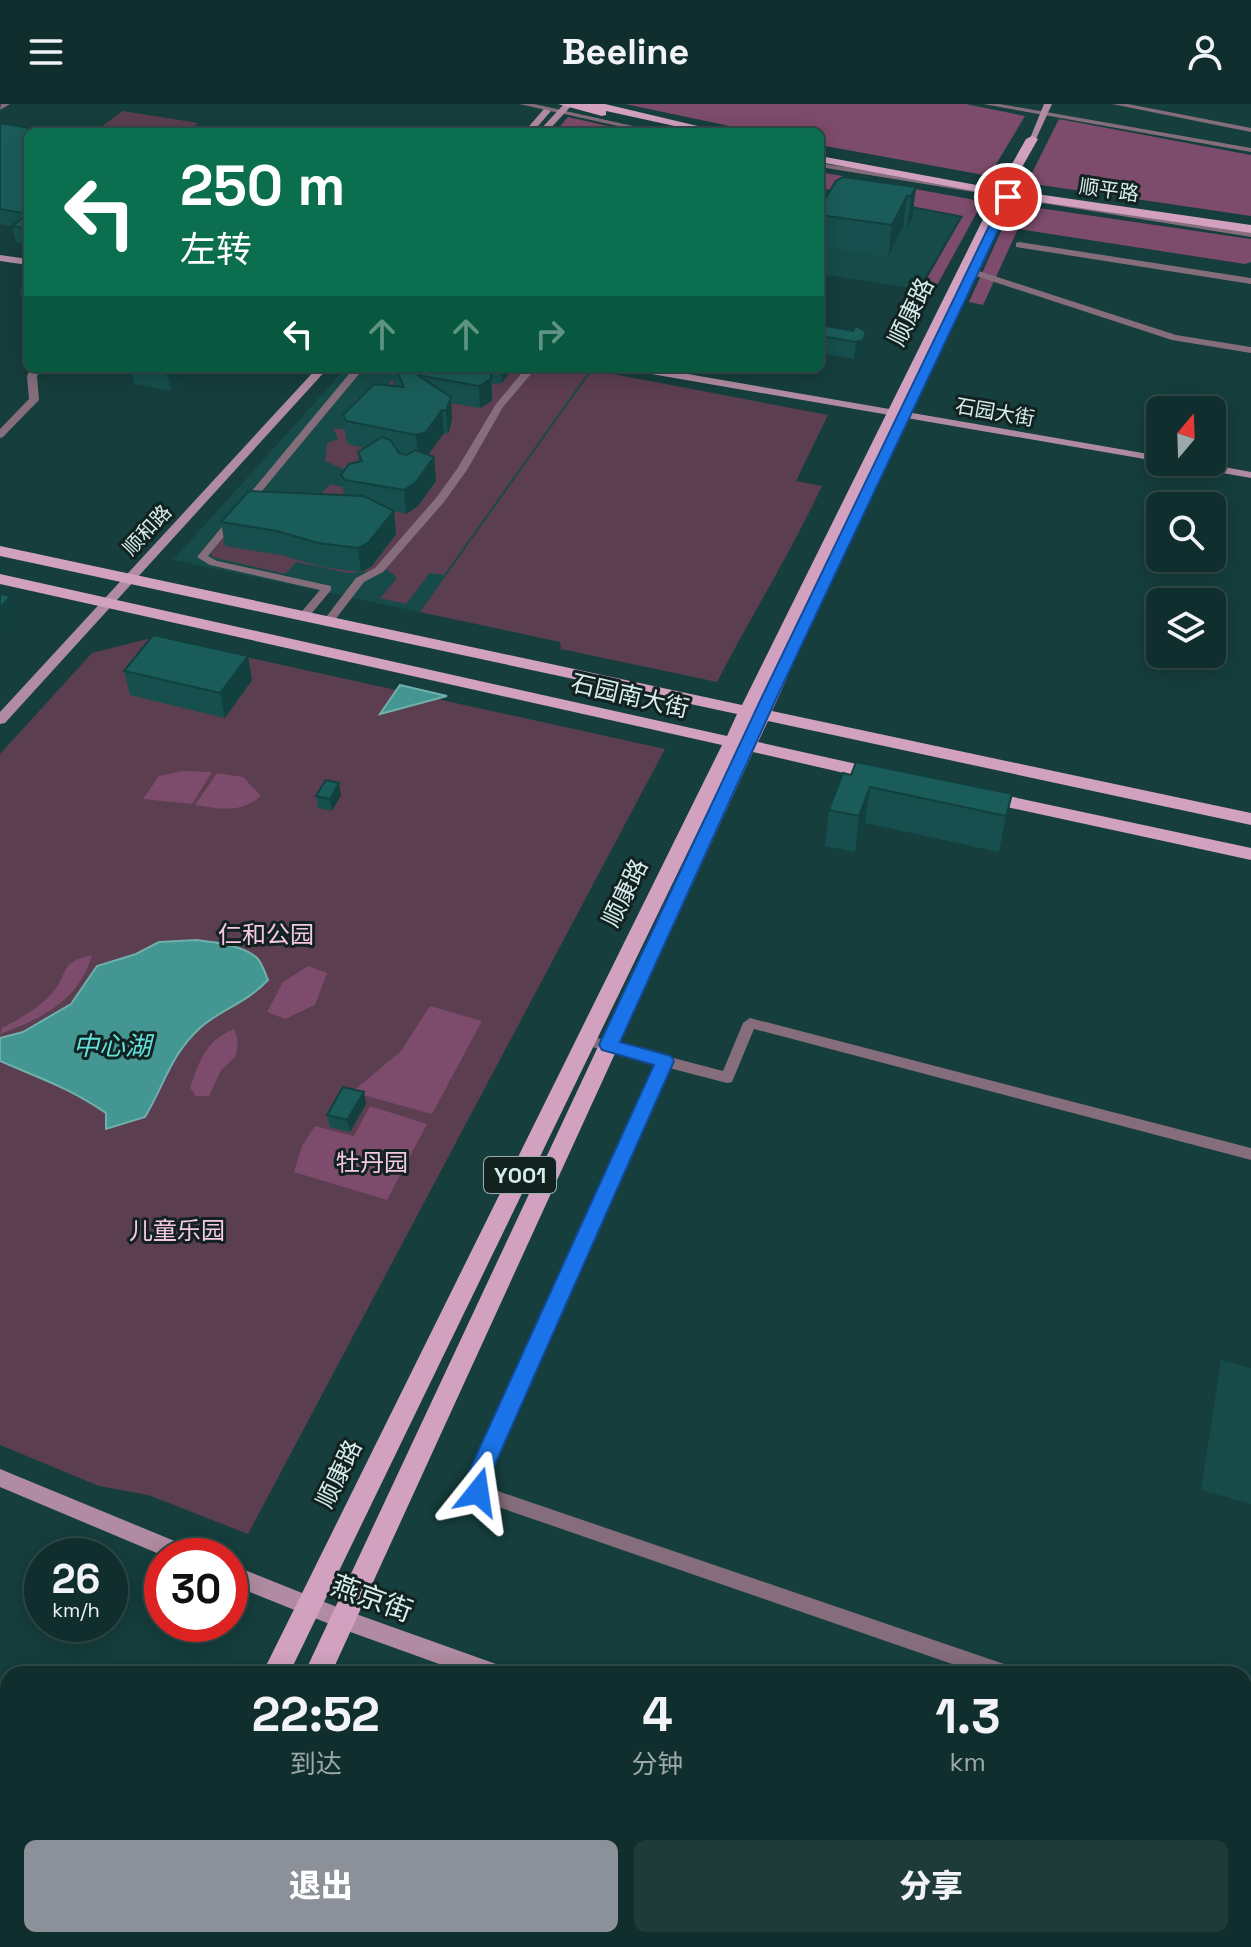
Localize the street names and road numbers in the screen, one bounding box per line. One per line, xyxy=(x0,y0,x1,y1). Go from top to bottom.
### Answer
street label: 顺平路 xyxy=(1077,173,1141,207)
street label: 顺康路 xyxy=(881,273,940,351)
street label: 石园大街 xyxy=(953,392,1037,432)
street label: 顺和路 xyxy=(117,499,177,561)
street label: 石园南大街 xyxy=(568,667,692,724)
street label: 顺康路 xyxy=(595,854,654,932)
road number: Y001 xyxy=(484,1157,556,1193)
street label: 顺康路 xyxy=(309,1435,368,1513)
street label: 燕京街 xyxy=(326,1567,418,1629)

